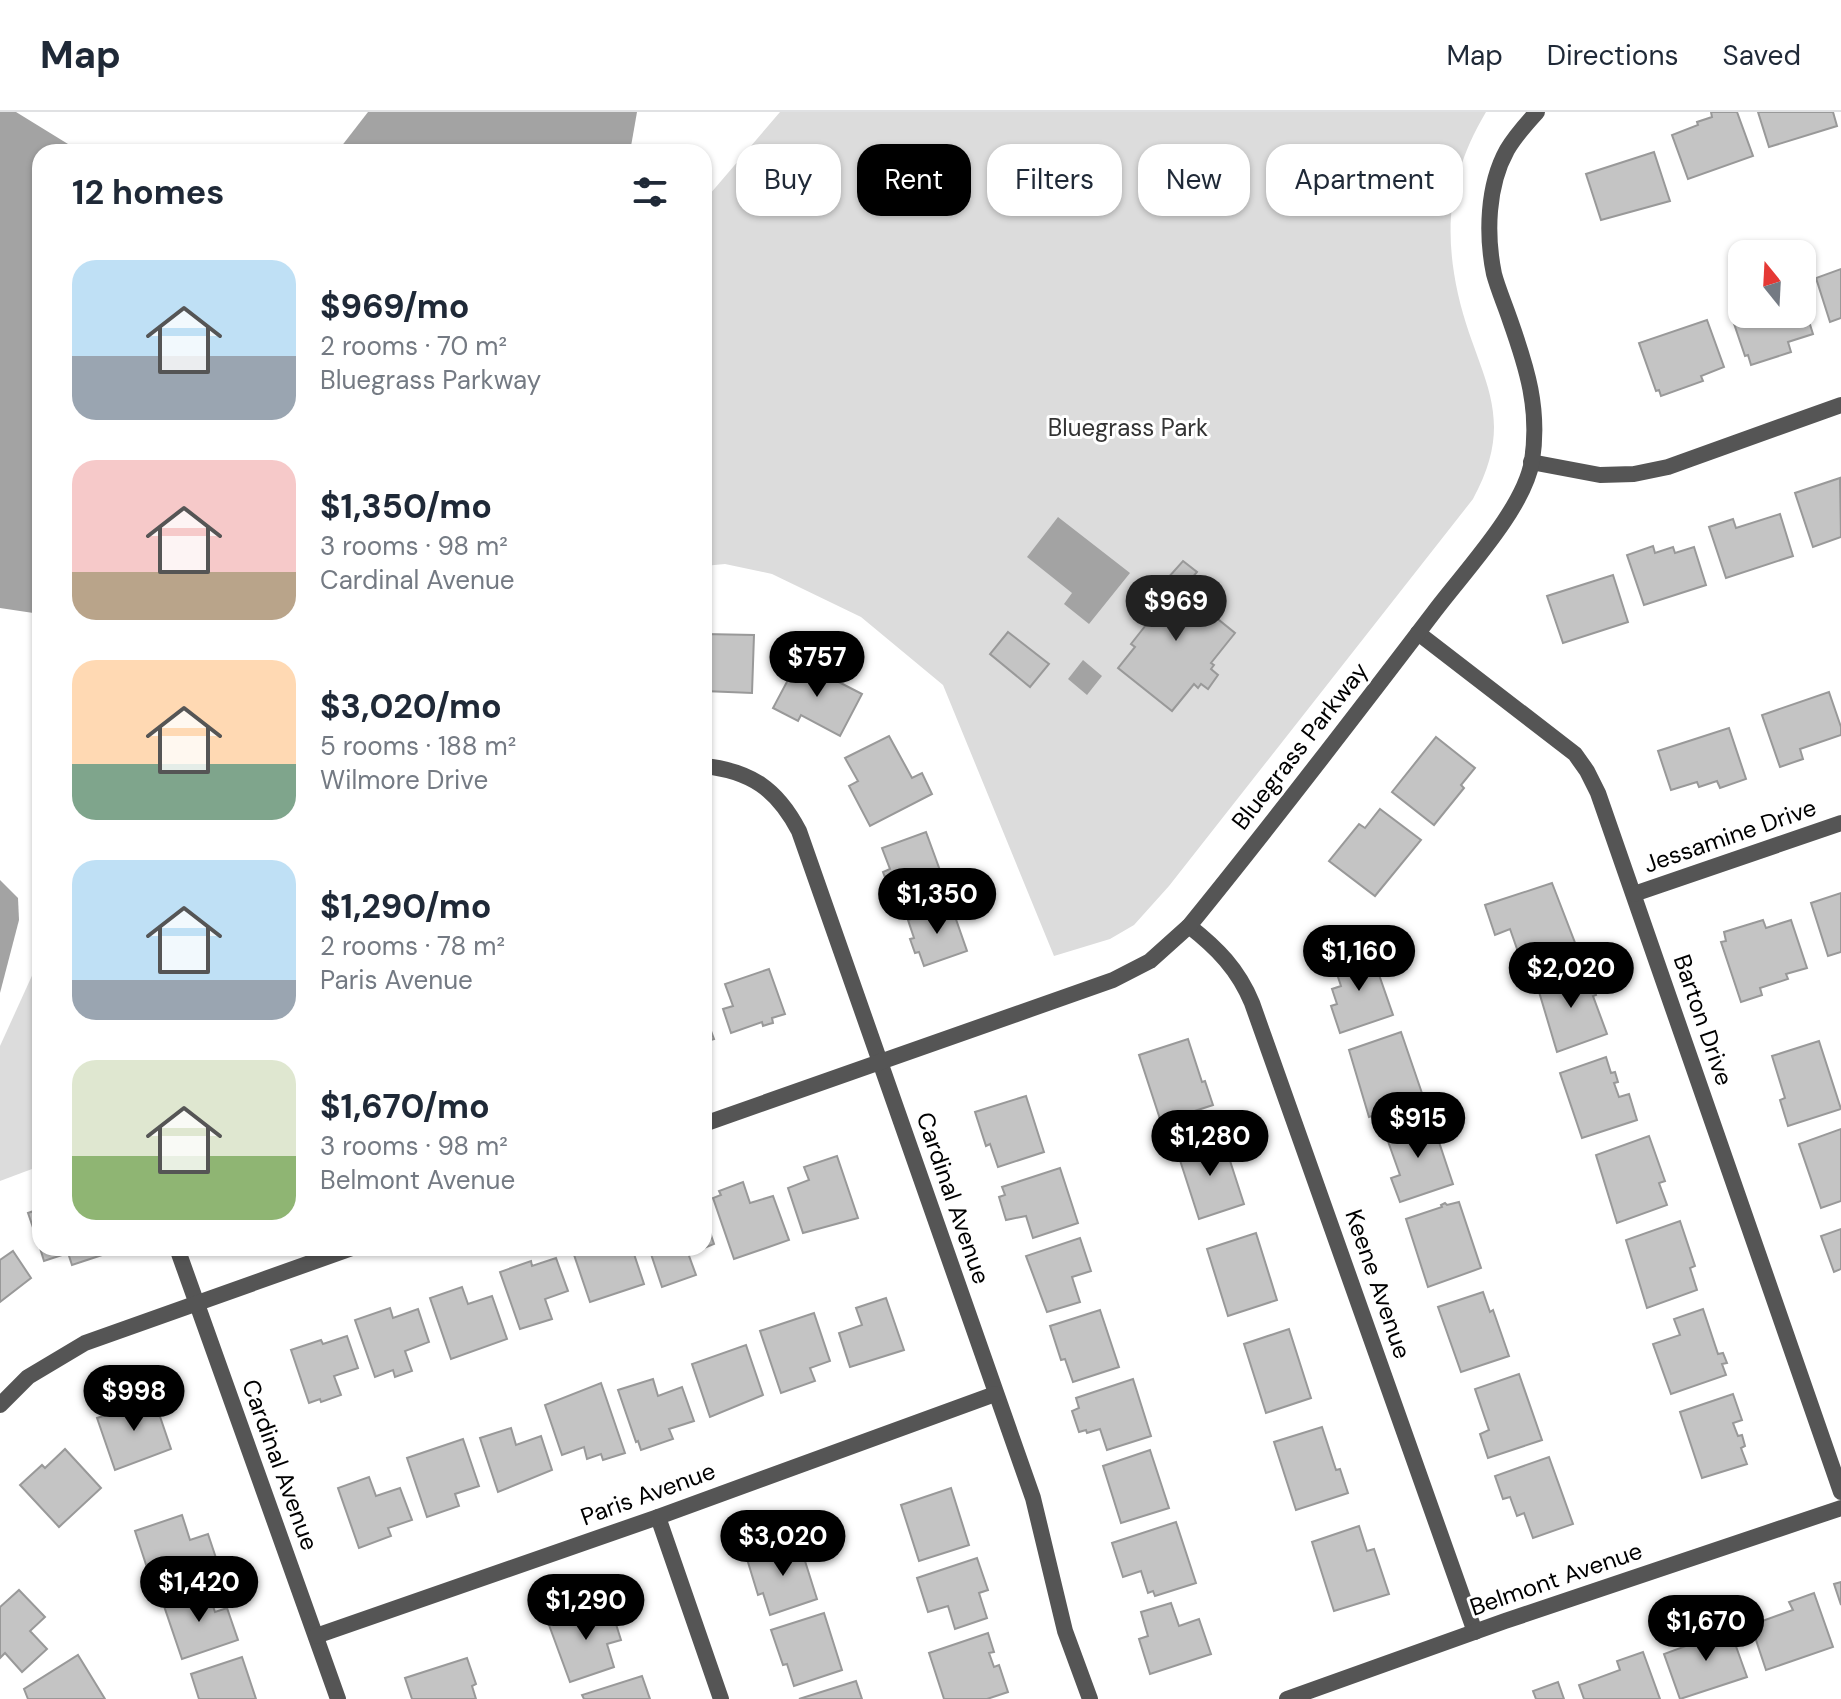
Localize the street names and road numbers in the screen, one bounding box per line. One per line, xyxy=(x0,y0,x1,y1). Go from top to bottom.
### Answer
street label: Bluegrass Parkway xyxy=(1225,656,1375,836)
street label: Jessamine Drive xyxy=(1639,791,1820,880)
street label: Barton Drive xyxy=(1667,950,1740,1090)
street label: Cardinal Avenue xyxy=(910,1108,997,1288)
street label: Keene Avenue xyxy=(1338,1205,1418,1363)
street label: Cardinal Avenue xyxy=(235,1375,326,1555)
street label: Paris Avenue xyxy=(576,1455,719,1532)
street label: Belmont Avenue xyxy=(1466,1535,1646,1623)

